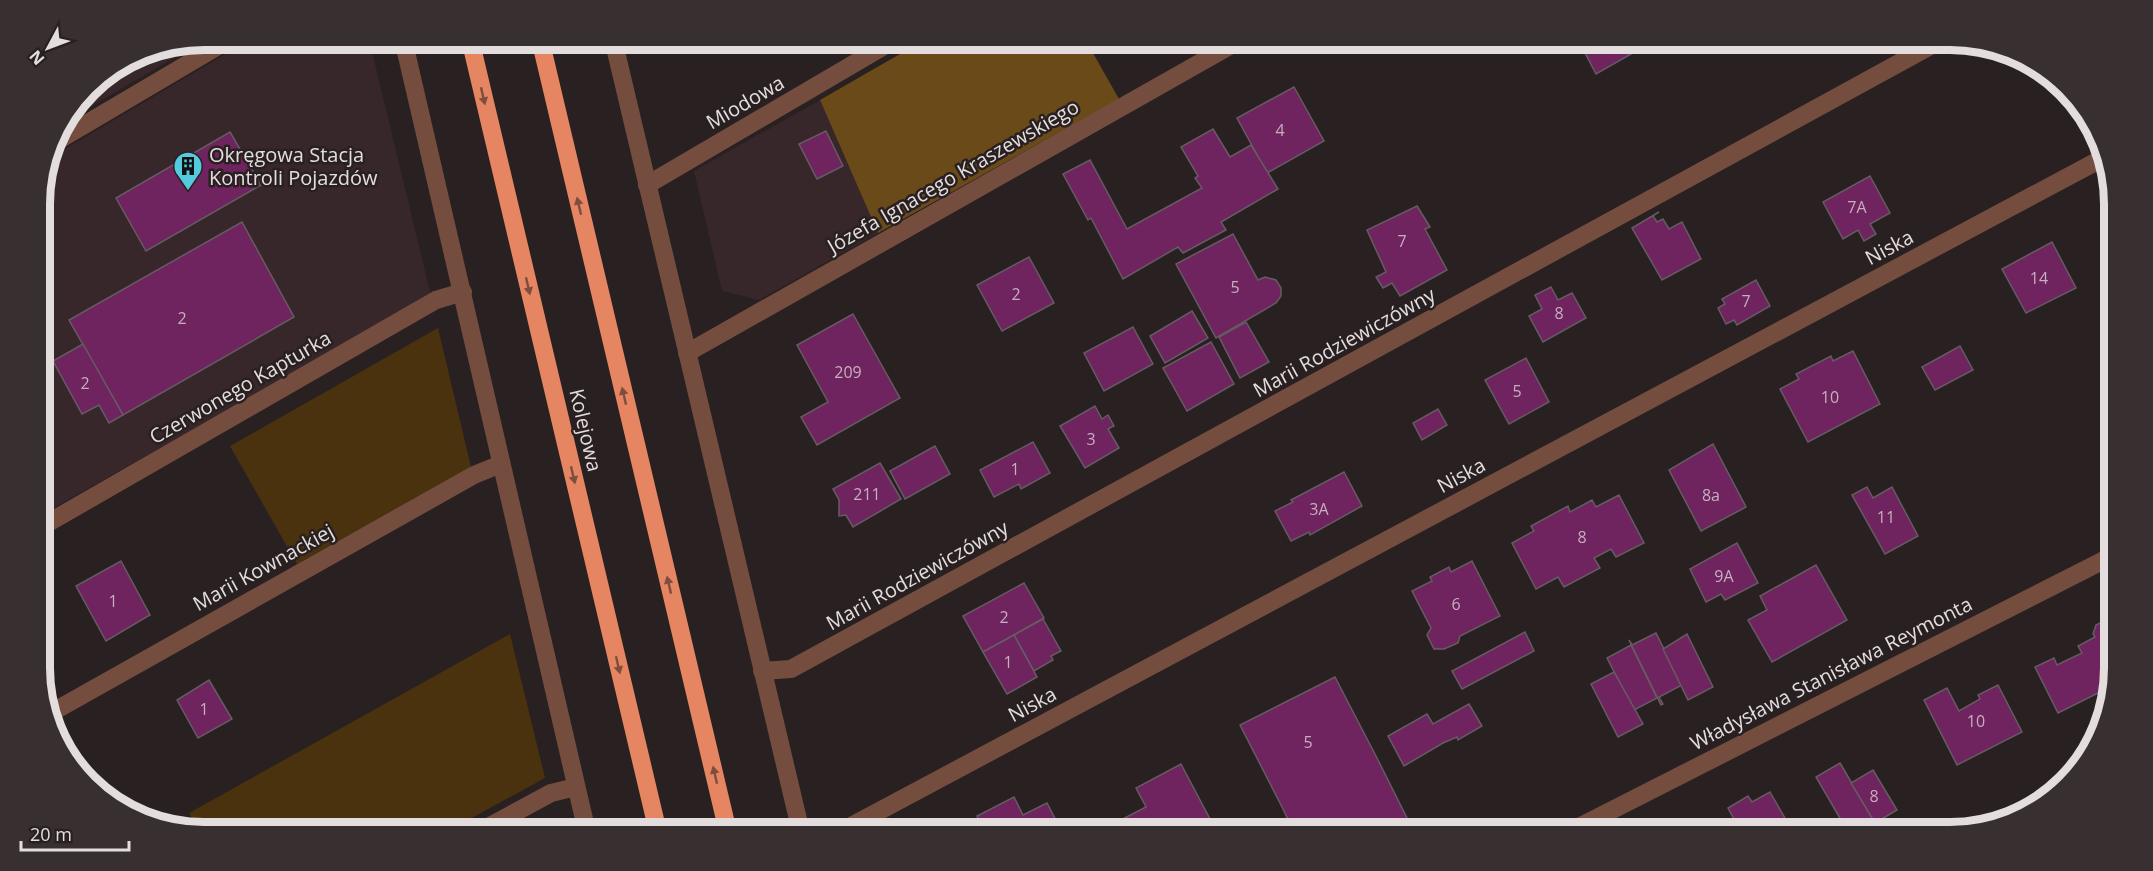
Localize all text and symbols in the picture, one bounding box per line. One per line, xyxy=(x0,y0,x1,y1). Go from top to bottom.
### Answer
north arrow xyxy=(18,18,78,78)
text: N xyxy=(24,46,49,70)
street label: Miodowa xyxy=(701,69,789,135)
one-way arrow xyxy=(479,87,489,105)
street label: Józefa Ignacego Kraszewskiego xyxy=(821,93,1084,260)
house number: 4 xyxy=(1275,119,1285,141)
place label: Okręgowa Stacja Kontroli Pojazdów xyxy=(209,141,378,191)
building icon: Okręgowa Stacja Kontroli Pojazdów xyxy=(172,150,204,192)
house number: 7A xyxy=(1847,196,1868,218)
one-way arrow xyxy=(574,197,584,215)
street label: Niska xyxy=(1860,223,1918,271)
house number: 7 xyxy=(1397,230,1407,252)
house number: 14 xyxy=(2030,267,2048,289)
one-way arrow xyxy=(524,276,534,295)
house number: 5 xyxy=(1230,276,1240,298)
street label: Marii Rodziewiczówny xyxy=(1248,280,1441,403)
house number: 2 xyxy=(1011,283,1021,305)
house number: 7 xyxy=(1741,290,1751,312)
house number: 8 xyxy=(1554,302,1564,324)
house number: 2 xyxy=(177,307,187,329)
street label: Czerwonego Kapturka xyxy=(144,324,336,450)
house number: 209 xyxy=(834,361,862,383)
house number: 2 xyxy=(80,372,90,394)
house number: 5 xyxy=(1512,380,1522,402)
street label: Kolejowa xyxy=(563,386,609,474)
one-way arrow xyxy=(619,386,629,405)
house number: 10 xyxy=(1821,386,1839,408)
house number: 3 xyxy=(1086,428,1096,450)
street label: Niska xyxy=(1432,451,1490,499)
house number: 1 xyxy=(1010,458,1020,480)
one-way arrow xyxy=(569,466,579,485)
house number: 211 xyxy=(853,483,881,505)
house number: 8a xyxy=(1702,484,1720,506)
house number: 3A xyxy=(1309,498,1330,520)
house number: 11 xyxy=(1877,506,1895,528)
street label: Marii Rodziewiczówny xyxy=(821,513,1014,636)
street label: Marii Kownackiej xyxy=(188,517,338,617)
house number: 8 xyxy=(1577,526,1587,548)
house number: 9A xyxy=(1714,565,1735,587)
one-way arrow xyxy=(664,576,674,594)
house number: 1 xyxy=(108,590,118,612)
street label: Władysława Stanisława Reymonta xyxy=(1685,590,1977,756)
house number: 6 xyxy=(1451,593,1461,615)
house number: 2 xyxy=(999,606,1009,628)
house number: 1 xyxy=(1003,651,1013,673)
one-way arrow xyxy=(614,656,624,674)
street label: Niska xyxy=(1003,680,1061,728)
house number: 1 xyxy=(199,698,209,720)
house number: 10 xyxy=(1967,710,1985,732)
house number: 5 xyxy=(1303,731,1313,753)
one-way arrow xyxy=(709,766,719,784)
house number: 8 xyxy=(1869,785,1879,807)
scale bar xyxy=(21,814,129,852)
text: 20 m xyxy=(30,822,72,846)

